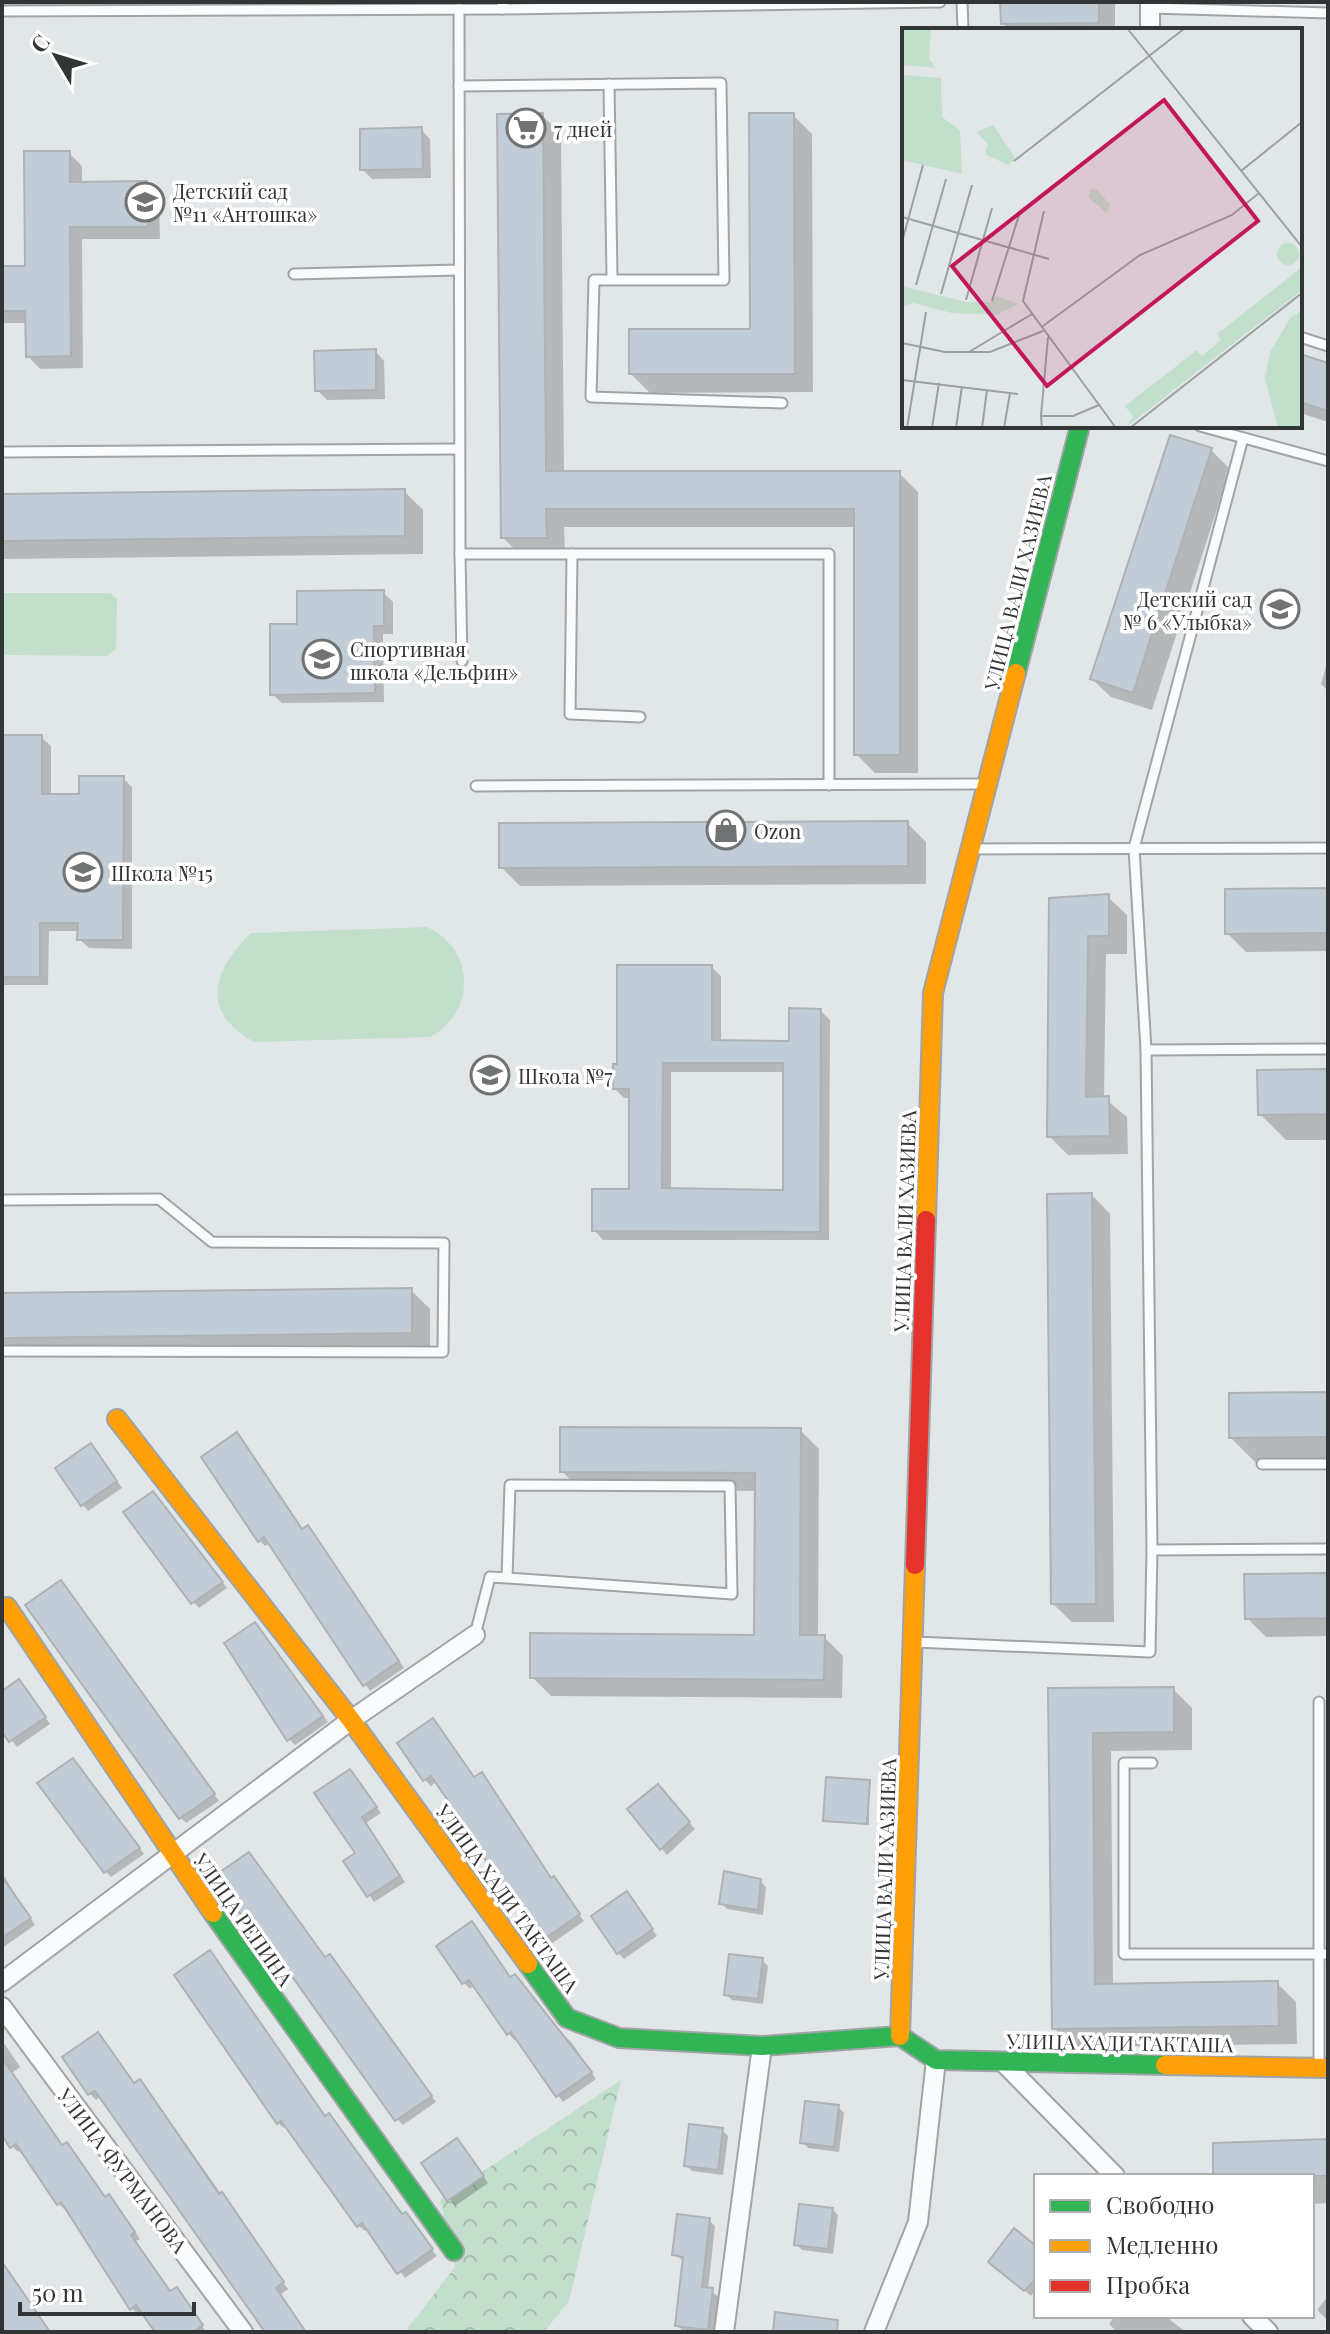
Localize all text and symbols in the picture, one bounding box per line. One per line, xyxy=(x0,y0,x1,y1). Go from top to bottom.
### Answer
north arrow xyxy=(16,16,96,96)
text: С xyxy=(23,28,56,58)
inset map xyxy=(902,28,1302,428)
supermarket icon: 7 дней xyxy=(505,107,547,149)
place label: 7 дней xyxy=(554,115,612,142)
place label: Детский сад №11 «Антошка» xyxy=(173,177,317,227)
school or university icon: Детский сад №11 «Антошка» xyxy=(124,181,166,223)
street label: УЛИЦА ВАЛИ ХАЗИЕВА xyxy=(977,471,1057,694)
place label: Детский сад № 6 «Улыбка» xyxy=(1122,585,1253,635)
school or university icon: Детский сад № 6 «Улыбка» xyxy=(1259,588,1301,630)
place label: Спортивная школа «Дельфин» xyxy=(350,635,518,685)
school or university icon: Спортивная школа «Дельфин» xyxy=(301,638,343,680)
shop icon: Ozon xyxy=(705,809,747,851)
place label: Ozon xyxy=(754,817,801,844)
school or university icon: Школа №15 xyxy=(62,851,104,893)
place label: Школа №15 xyxy=(111,859,213,886)
school or university icon: Школа №7 xyxy=(469,1054,511,1096)
place label: Школа №7 xyxy=(518,1062,612,1089)
street label: УЛИЦА ВАЛИ ХАЗИЕВА xyxy=(887,1109,921,1333)
street label: УЛИЦА ВАЛИ ХАЗИЕВА xyxy=(867,1757,901,1981)
street label: УЛИЦА ХАДИ ТАКТАША xyxy=(430,1798,586,1998)
street label: УЛИЦА РЕПИНА xyxy=(188,1847,300,1991)
street label: УЛИЦА ХАДИ ТАКТАША xyxy=(1006,2027,1234,2057)
street label: УЛИЦА ФУРМАНОВА xyxy=(52,2081,194,2258)
legend xyxy=(1034,2174,1314,2318)
text: Свободно xyxy=(1106,2188,1214,2220)
text: Медленно xyxy=(1106,2228,1219,2260)
scale bar xyxy=(20,2266,194,2316)
text: Пробка xyxy=(1106,2268,1190,2300)
text: 50 m xyxy=(32,2276,84,2308)

